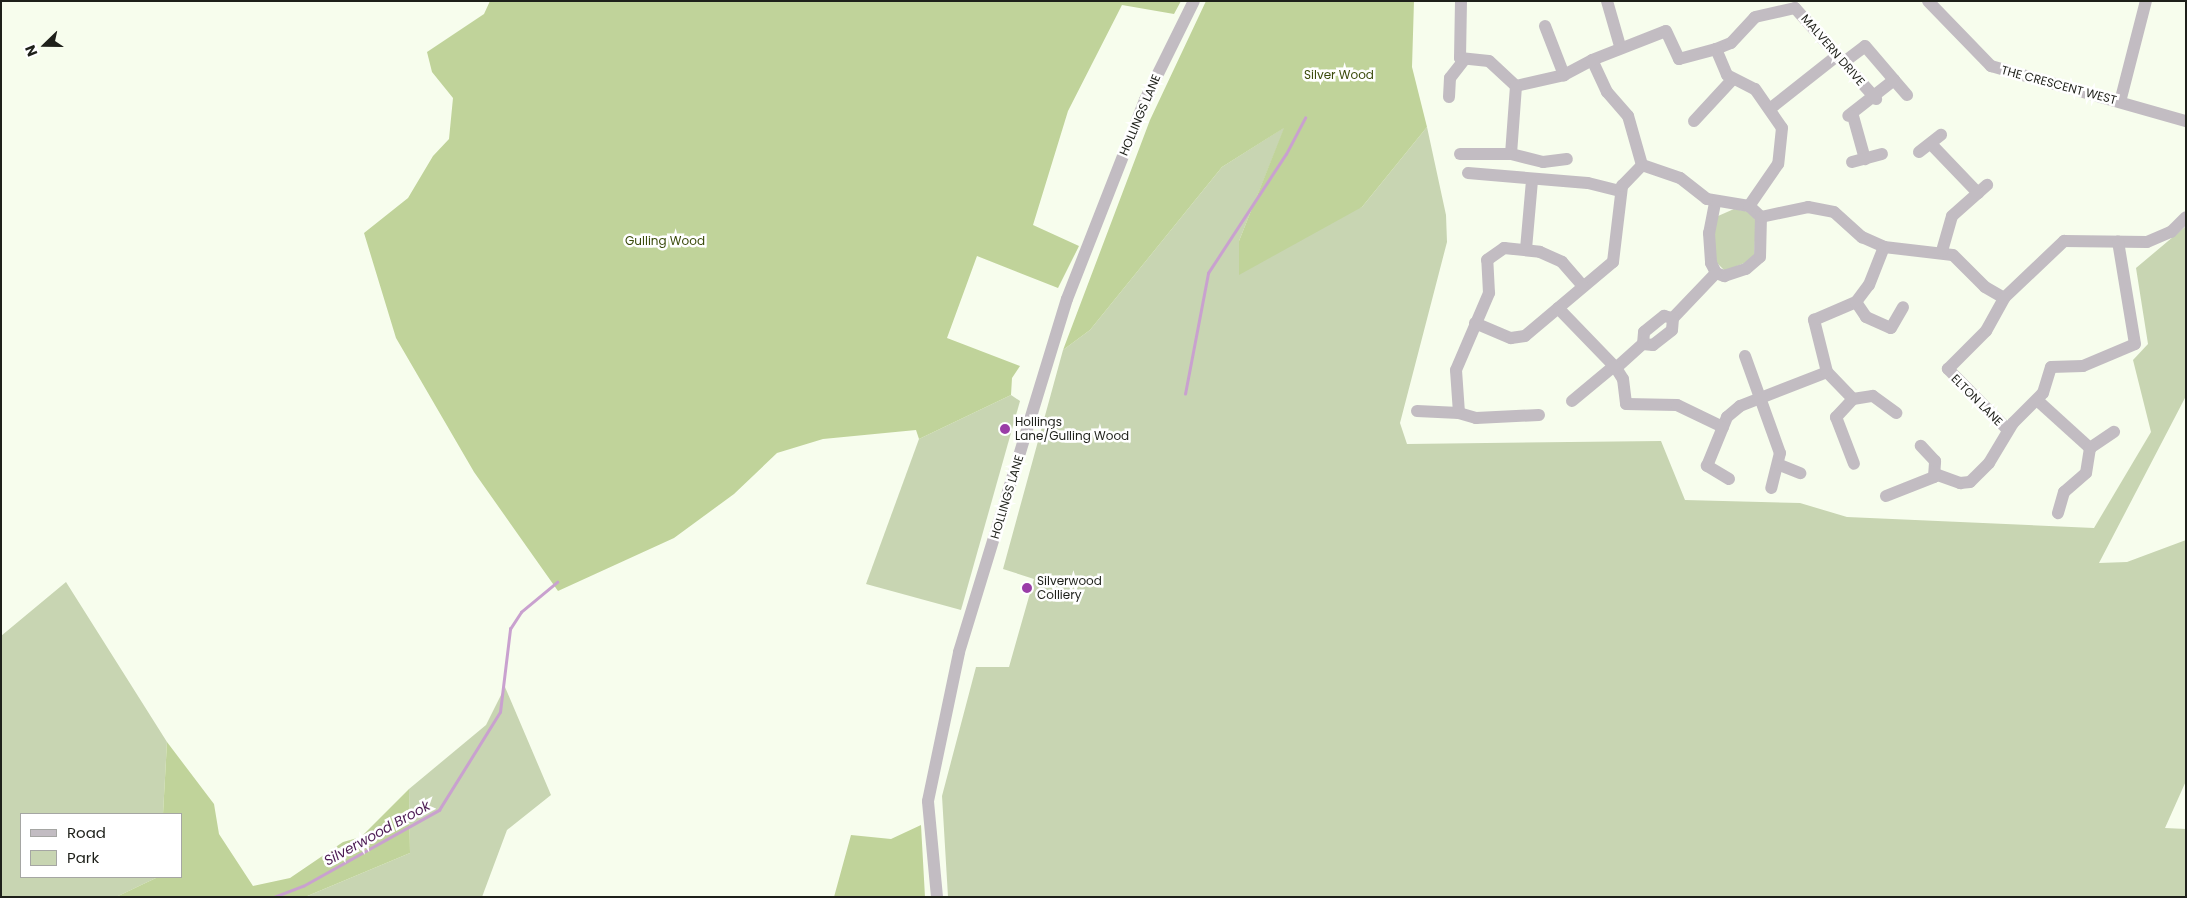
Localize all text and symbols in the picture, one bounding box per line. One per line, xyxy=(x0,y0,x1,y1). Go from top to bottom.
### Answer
street label: MALVERN DRIVE xyxy=(1798,11,1868,89)
north arrow xyxy=(20,20,70,70)
text: N xyxy=(20,42,42,59)
street label: THE CRESCENT WEST xyxy=(2000,63,2118,107)
park label: Silver Wood xyxy=(1304,68,1374,82)
street label: HOLLINGS LANE xyxy=(1116,72,1164,158)
park label: Gulling Wood xyxy=(625,234,705,248)
street label: ELTON LANE xyxy=(1948,371,2006,429)
place label: Hollings Lane/Gulling Wood xyxy=(1015,415,1129,443)
marker: Hollings Lane/Gulling Wood xyxy=(999,423,1011,435)
street label: HOLLINGS LANE xyxy=(987,453,1027,541)
place label: Silverwood Colliery xyxy=(1037,574,1102,602)
marker: Silverwood Colliery xyxy=(1021,582,1033,594)
water label: Silverwood Brook xyxy=(321,797,433,869)
legend xyxy=(20,813,182,878)
text: Road xyxy=(67,822,106,843)
text: Park xyxy=(67,847,99,868)

